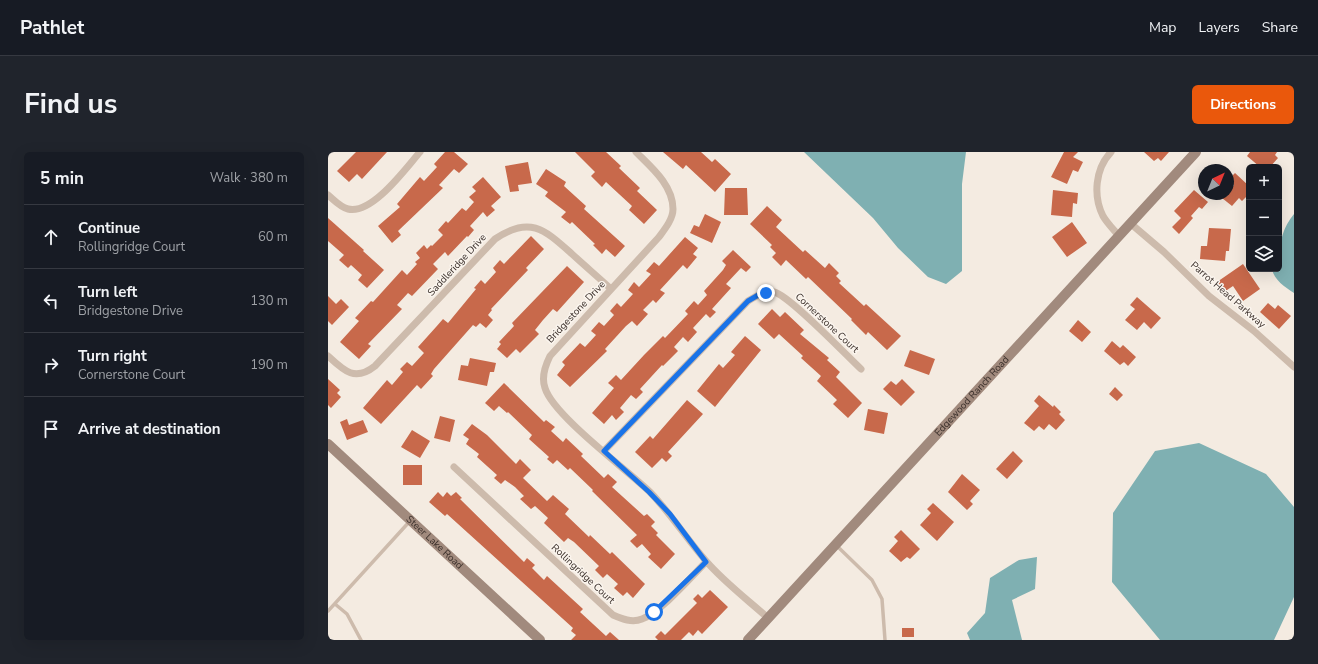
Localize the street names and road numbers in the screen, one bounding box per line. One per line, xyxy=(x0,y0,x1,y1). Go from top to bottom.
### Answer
street label: Saddleridge Drive xyxy=(424,231,490,299)
street label: Parrot Head Parkway xyxy=(1187,258,1269,332)
street label: Bridgestone Drive xyxy=(543,278,609,346)
street label: Cornerstone Court xyxy=(792,290,862,357)
street label: Edgewood Ranch Road xyxy=(931,353,1012,439)
street label: Steer Lake Road xyxy=(403,512,466,573)
street label: Rollingridge Court xyxy=(548,541,618,608)

